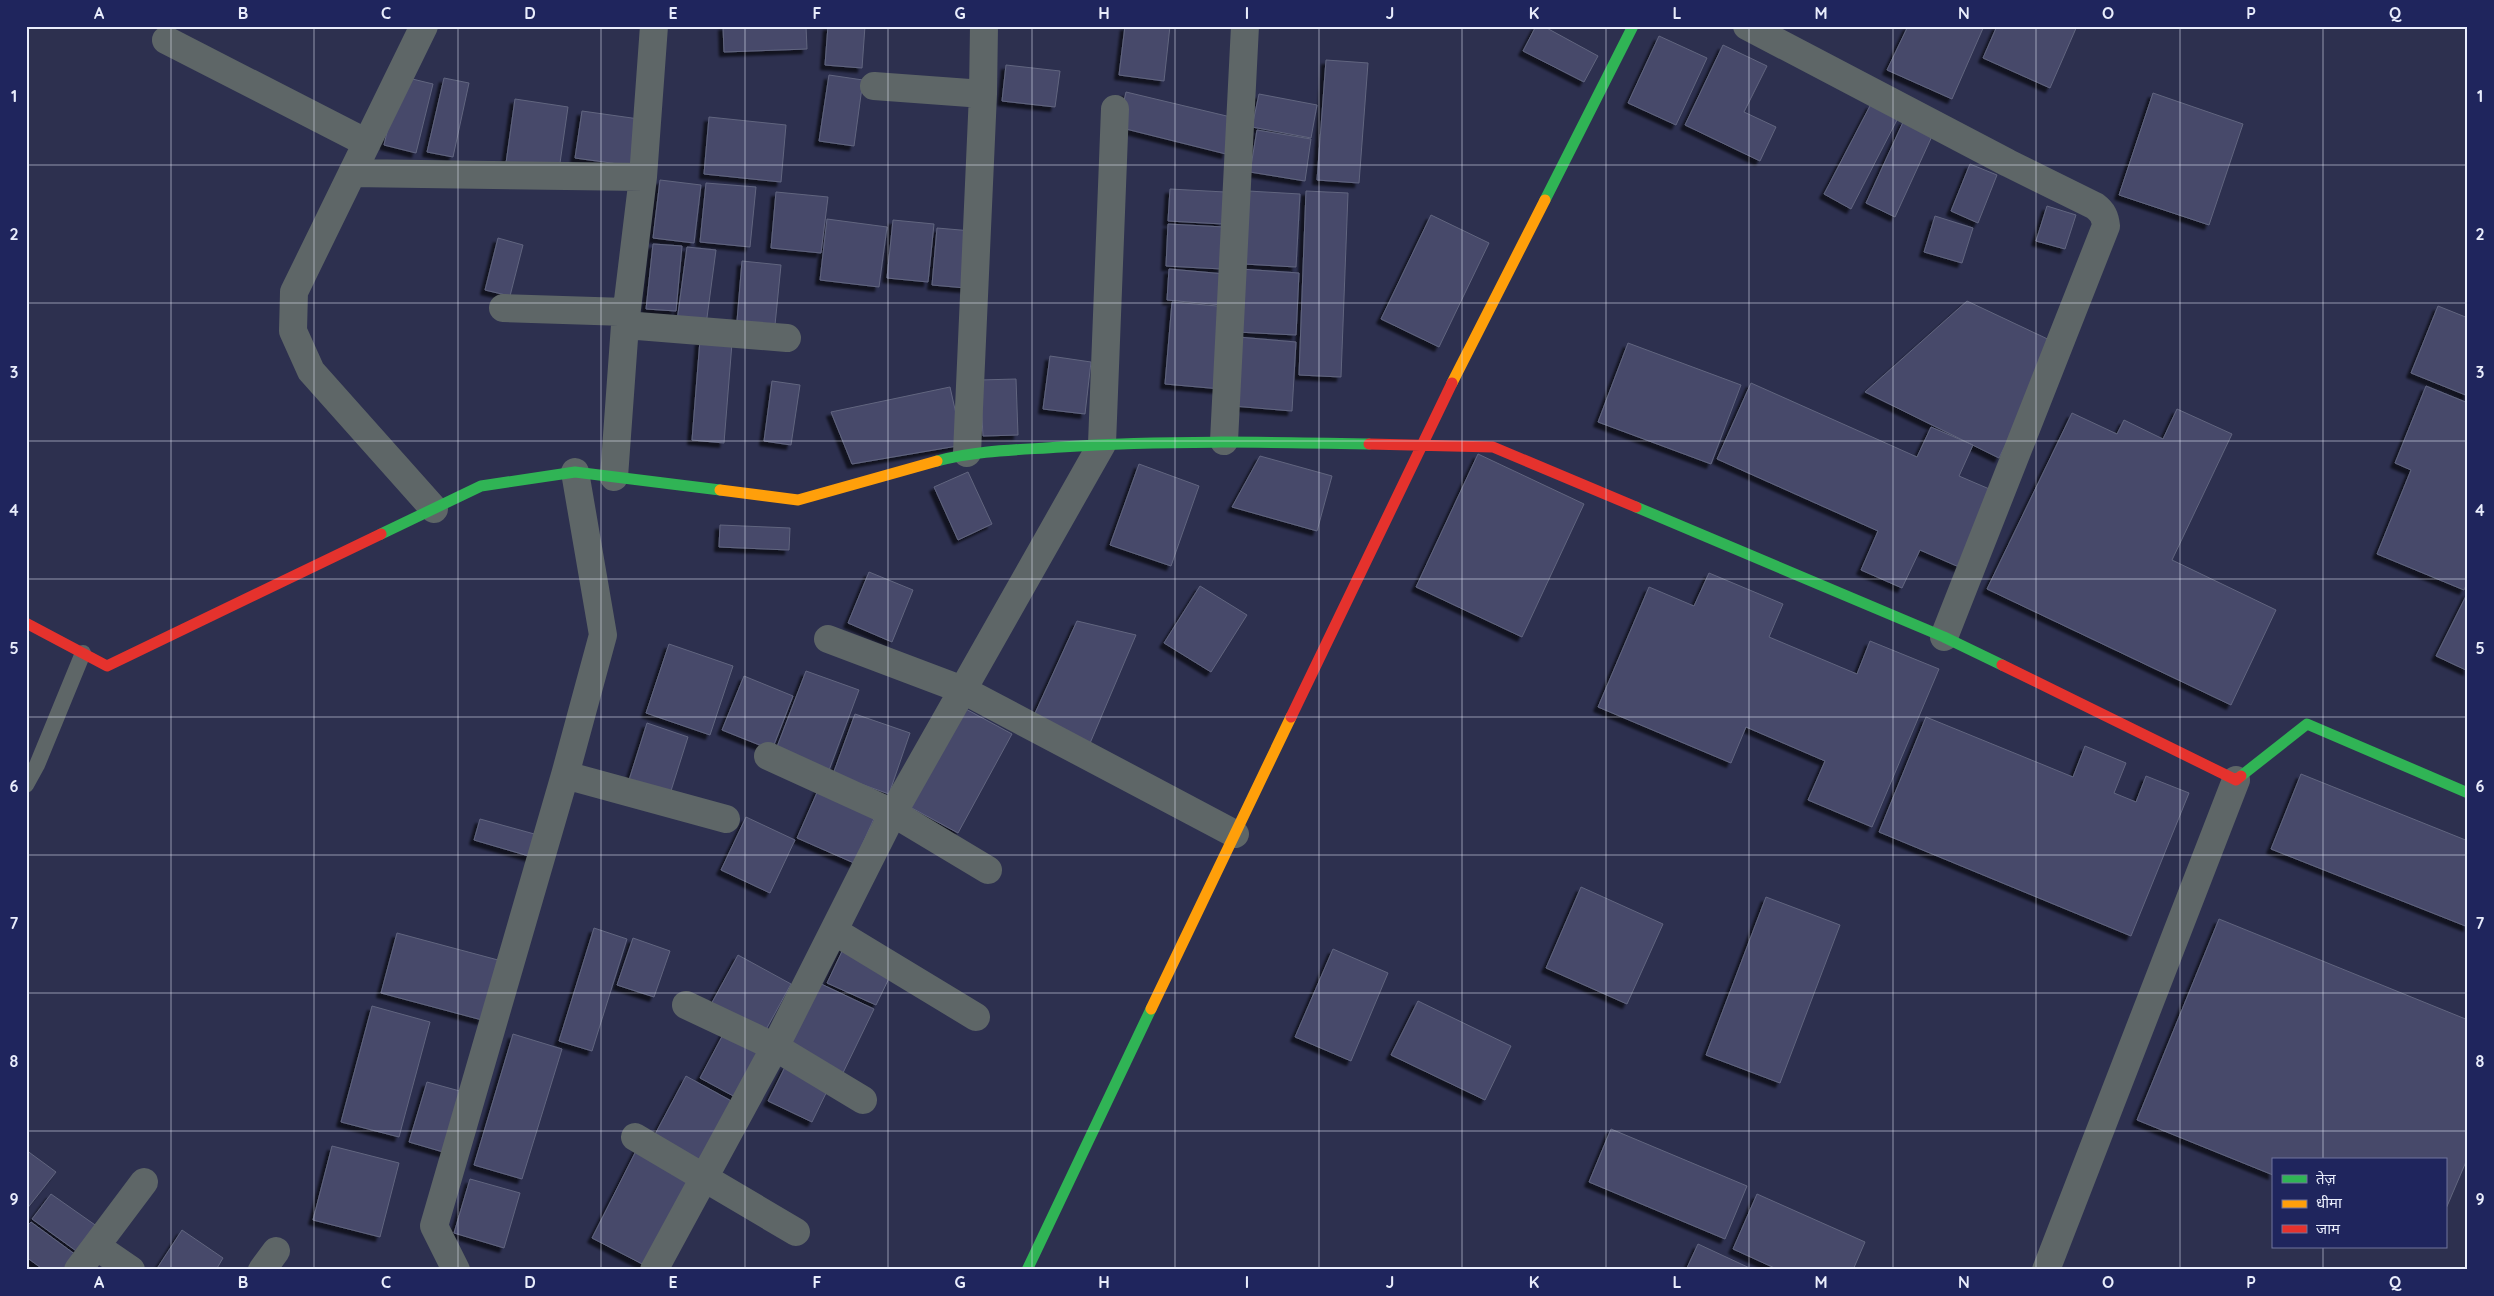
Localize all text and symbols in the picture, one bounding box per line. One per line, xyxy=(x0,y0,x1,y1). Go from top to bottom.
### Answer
text: A xyxy=(94,3,105,23)
text: B xyxy=(238,3,248,23)
text: C xyxy=(381,3,391,23)
text: D xyxy=(524,3,536,23)
text: E xyxy=(668,3,678,23)
text: F xyxy=(813,3,822,23)
text: G xyxy=(954,3,966,23)
text: H xyxy=(1098,3,1110,23)
text: I xyxy=(1245,3,1249,23)
text: J xyxy=(1386,3,1394,23)
text: K xyxy=(1529,3,1539,23)
text: L xyxy=(1673,3,1682,23)
text: M xyxy=(1814,3,1828,23)
text: N xyxy=(1958,3,1970,23)
text: O xyxy=(2102,3,2114,23)
text: P xyxy=(2246,3,2256,23)
text: Q xyxy=(2389,3,2402,23)
text: 1 xyxy=(11,86,17,106)
text: 1 xyxy=(2477,86,2483,106)
text: 2 xyxy=(9,224,19,244)
text: 2 xyxy=(2475,224,2485,244)
text: 3 xyxy=(10,362,18,382)
text: 3 xyxy=(2476,362,2484,382)
text: 4 xyxy=(9,500,19,520)
text: 4 xyxy=(2475,500,2485,520)
text: 5 xyxy=(9,638,19,658)
text: 5 xyxy=(2475,638,2485,658)
text: 6 xyxy=(10,776,19,796)
text: 6 xyxy=(2476,776,2485,796)
text: 7 xyxy=(10,913,19,933)
text: 7 xyxy=(2476,913,2485,933)
text: 8 xyxy=(10,1051,19,1071)
text: 8 xyxy=(2476,1051,2485,1071)
legend xyxy=(2272,1158,2446,1248)
text: तेज़ xyxy=(2316,1169,2337,1188)
text: 9 xyxy=(9,1189,19,1209)
text: 9 xyxy=(2475,1189,2485,1209)
text: धीमा xyxy=(2316,1193,2343,1212)
text: जाम xyxy=(2316,1219,2341,1238)
text: A xyxy=(94,1272,105,1292)
text: B xyxy=(238,1272,248,1292)
text: C xyxy=(381,1272,391,1292)
text: D xyxy=(524,1272,536,1292)
text: E xyxy=(668,1272,678,1292)
text: F xyxy=(813,1272,822,1292)
text: G xyxy=(954,1272,966,1292)
text: H xyxy=(1098,1272,1110,1292)
text: I xyxy=(1245,1272,1249,1292)
text: J xyxy=(1386,1272,1394,1292)
text: K xyxy=(1529,1272,1539,1292)
text: L xyxy=(1673,1272,1682,1292)
text: M xyxy=(1814,1272,1828,1292)
text: N xyxy=(1958,1272,1970,1292)
text: O xyxy=(2102,1272,2114,1292)
text: P xyxy=(2246,1272,2256,1292)
text: Q xyxy=(2389,1272,2402,1292)

